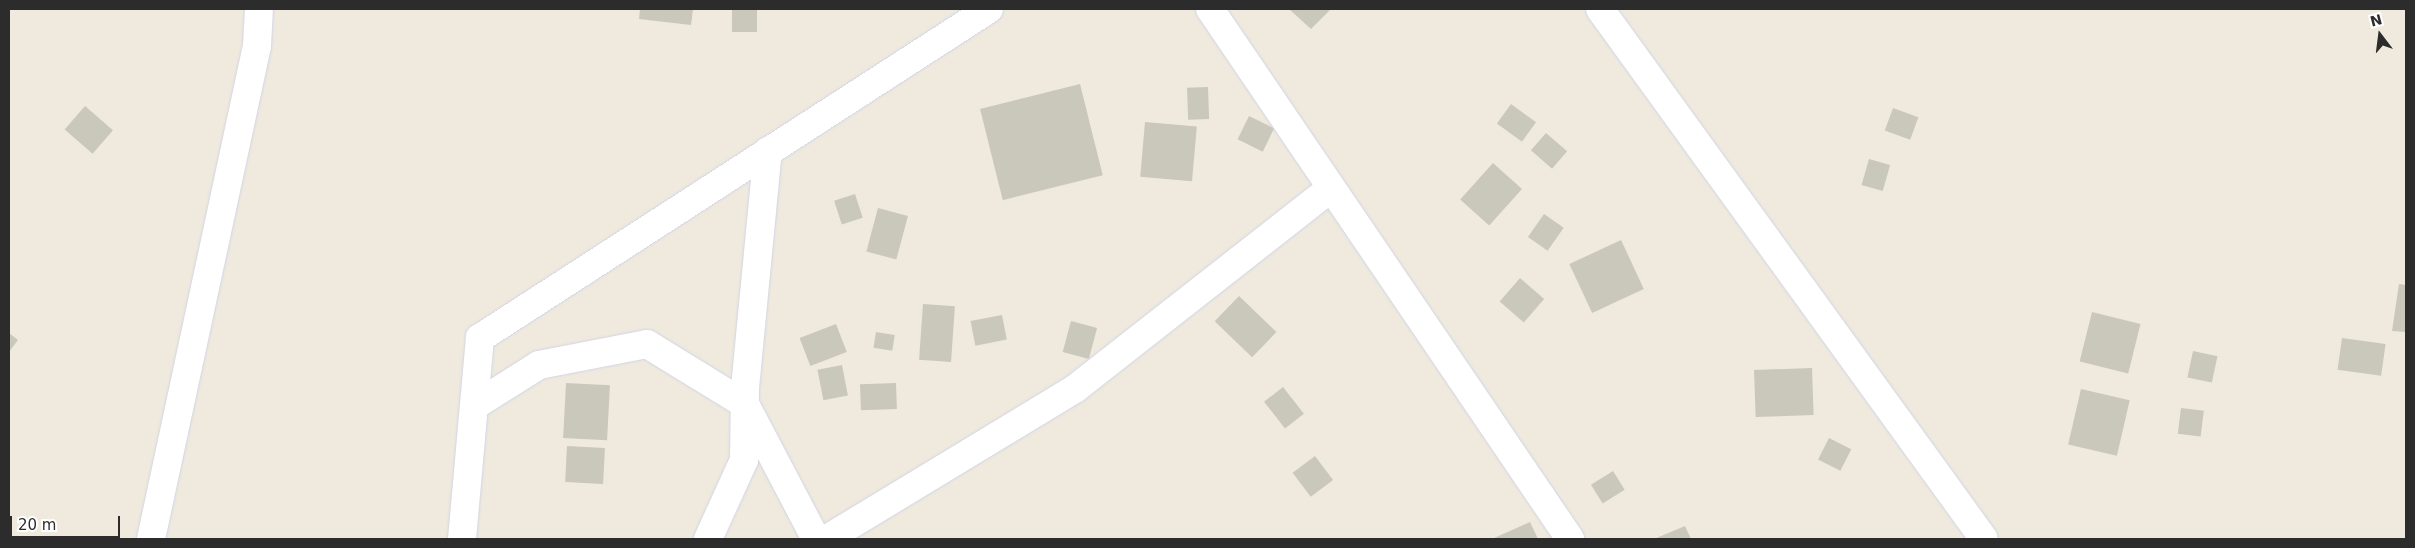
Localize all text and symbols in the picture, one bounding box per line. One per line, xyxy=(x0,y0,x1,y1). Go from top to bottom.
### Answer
north arrow xyxy=(2355,10,2405,60)
text: N xyxy=(2368,11,2384,30)
scale bar xyxy=(12,506,122,538)
text: 20 m xyxy=(18,516,56,534)

